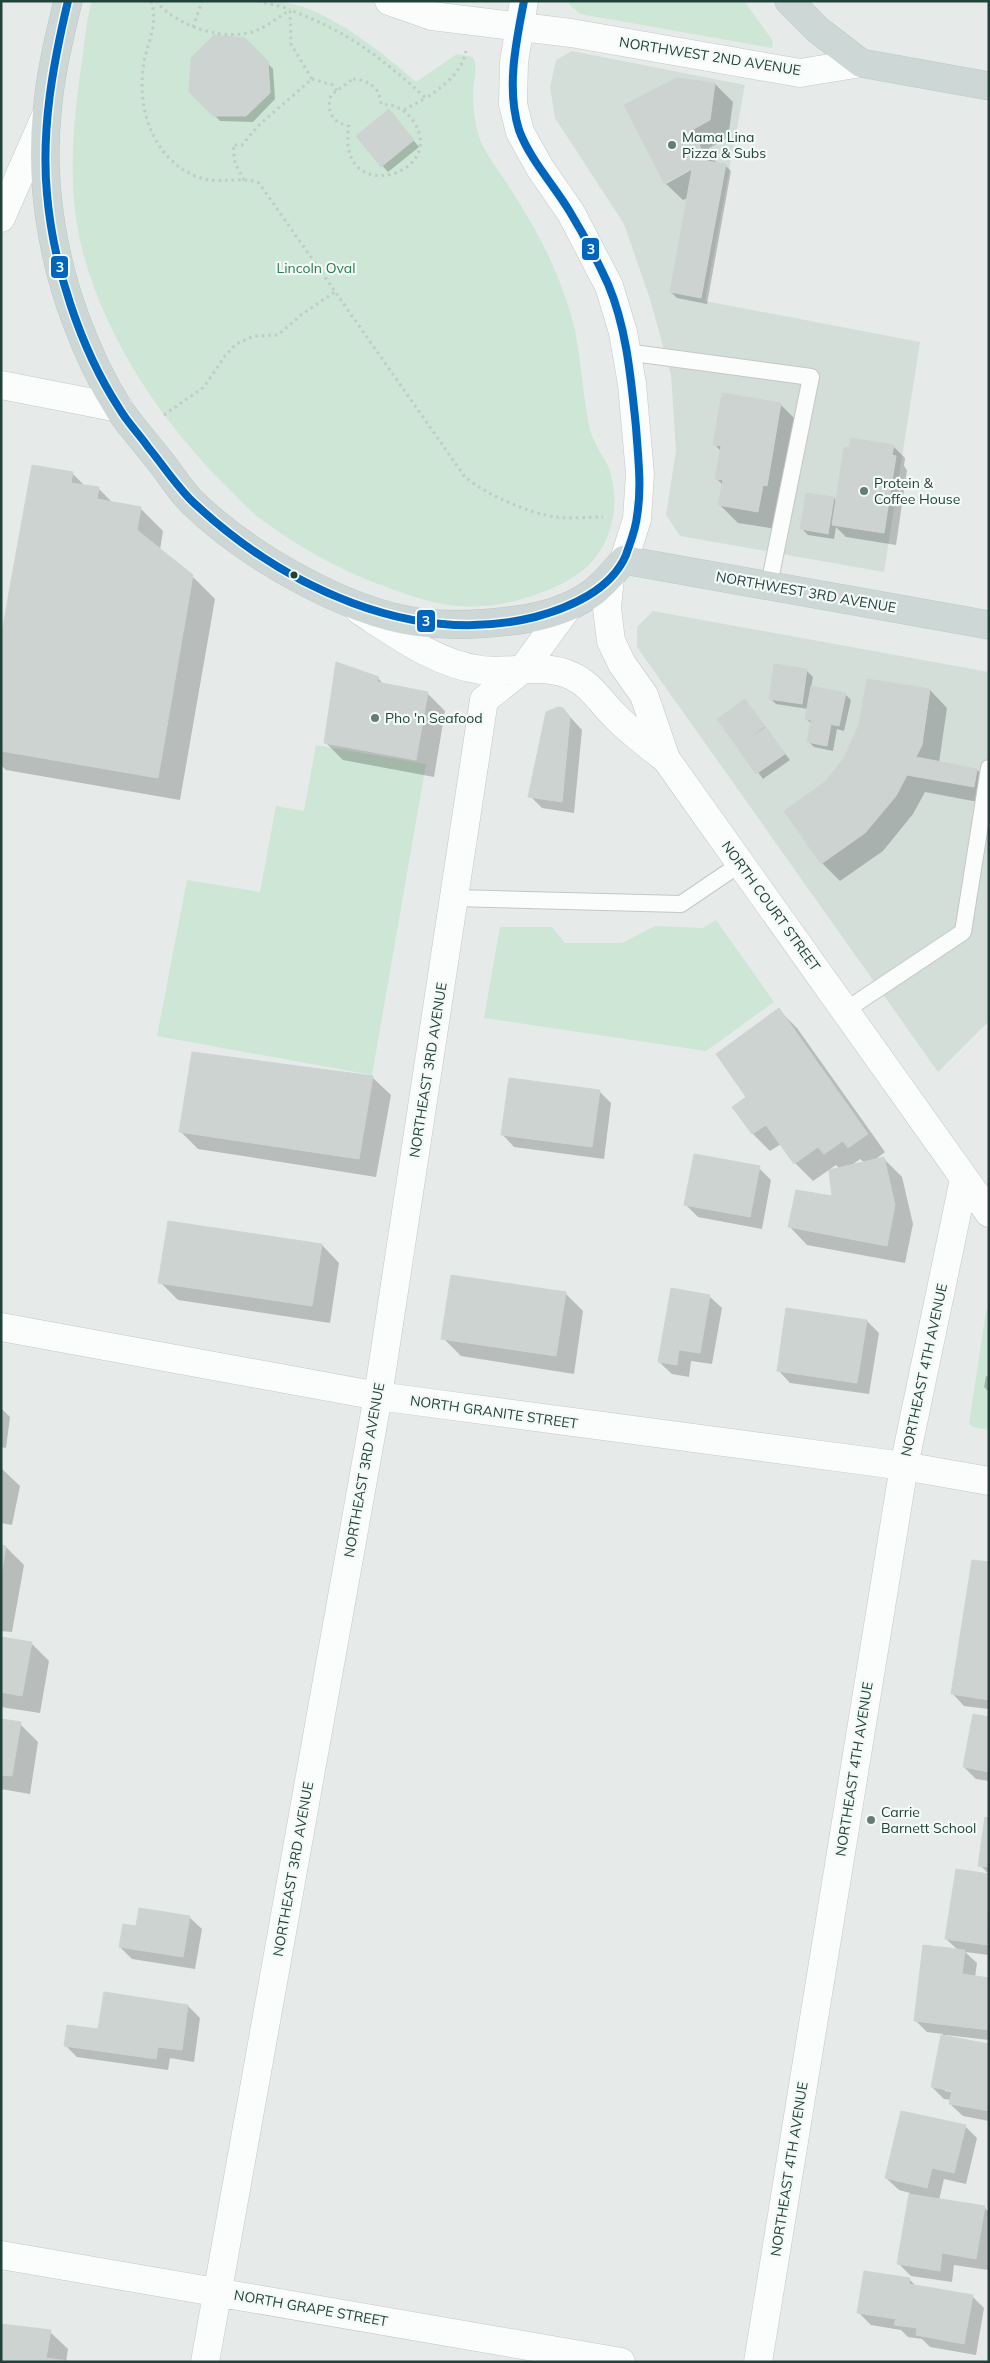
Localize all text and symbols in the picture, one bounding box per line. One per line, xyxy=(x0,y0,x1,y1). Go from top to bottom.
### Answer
street label: NORTHWEST 2ND AVENUE xyxy=(618,33,802,79)
place label: Mama Lina Pizza & Subs xyxy=(682,128,766,162)
marker: Mama Lina Pizza & Subs xyxy=(666,139,678,151)
line badge: 3 xyxy=(581,237,600,261)
text: 3 xyxy=(587,240,595,258)
line badge: 3 xyxy=(50,255,69,279)
text: 3 xyxy=(56,258,64,276)
park label: Lincoln Oval xyxy=(277,259,355,277)
place label: Protein & Coffee House xyxy=(874,474,960,508)
marker: Protein & Coffee House xyxy=(858,485,870,497)
street label: NORTHWEST 3RD AVENUE xyxy=(714,567,898,617)
unlabelled marker xyxy=(289,570,299,580)
line badge: 3 xyxy=(416,609,436,633)
text: 3 xyxy=(422,612,430,630)
place label: Pho 'n Seafood xyxy=(385,709,483,727)
marker: Pho 'n Seafood xyxy=(369,712,381,724)
street label: NORTH COURT STREET xyxy=(718,837,825,975)
street label: NORTHEAST 3RD AVENUE xyxy=(405,981,451,1159)
street label: NORTHEAST 4TH AVENUE xyxy=(897,1282,951,1458)
street label: NORTHEAST 3RD AVENUE xyxy=(340,1381,388,1559)
street label: NORTH GRANITE STREET xyxy=(409,1391,580,1433)
street label: NORTHEAST 4TH AVENUE xyxy=(831,1680,877,1858)
street label: NORTHEAST 3RD AVENUE xyxy=(269,1780,317,1958)
place label: Carrie Barnett School xyxy=(881,1803,976,1837)
marker: Carrie Barnett School xyxy=(865,1814,877,1826)
street label: NORTHEAST 4TH AVENUE xyxy=(766,2080,812,2258)
street label: NORTH GRAPE STREET xyxy=(233,2286,390,2330)

